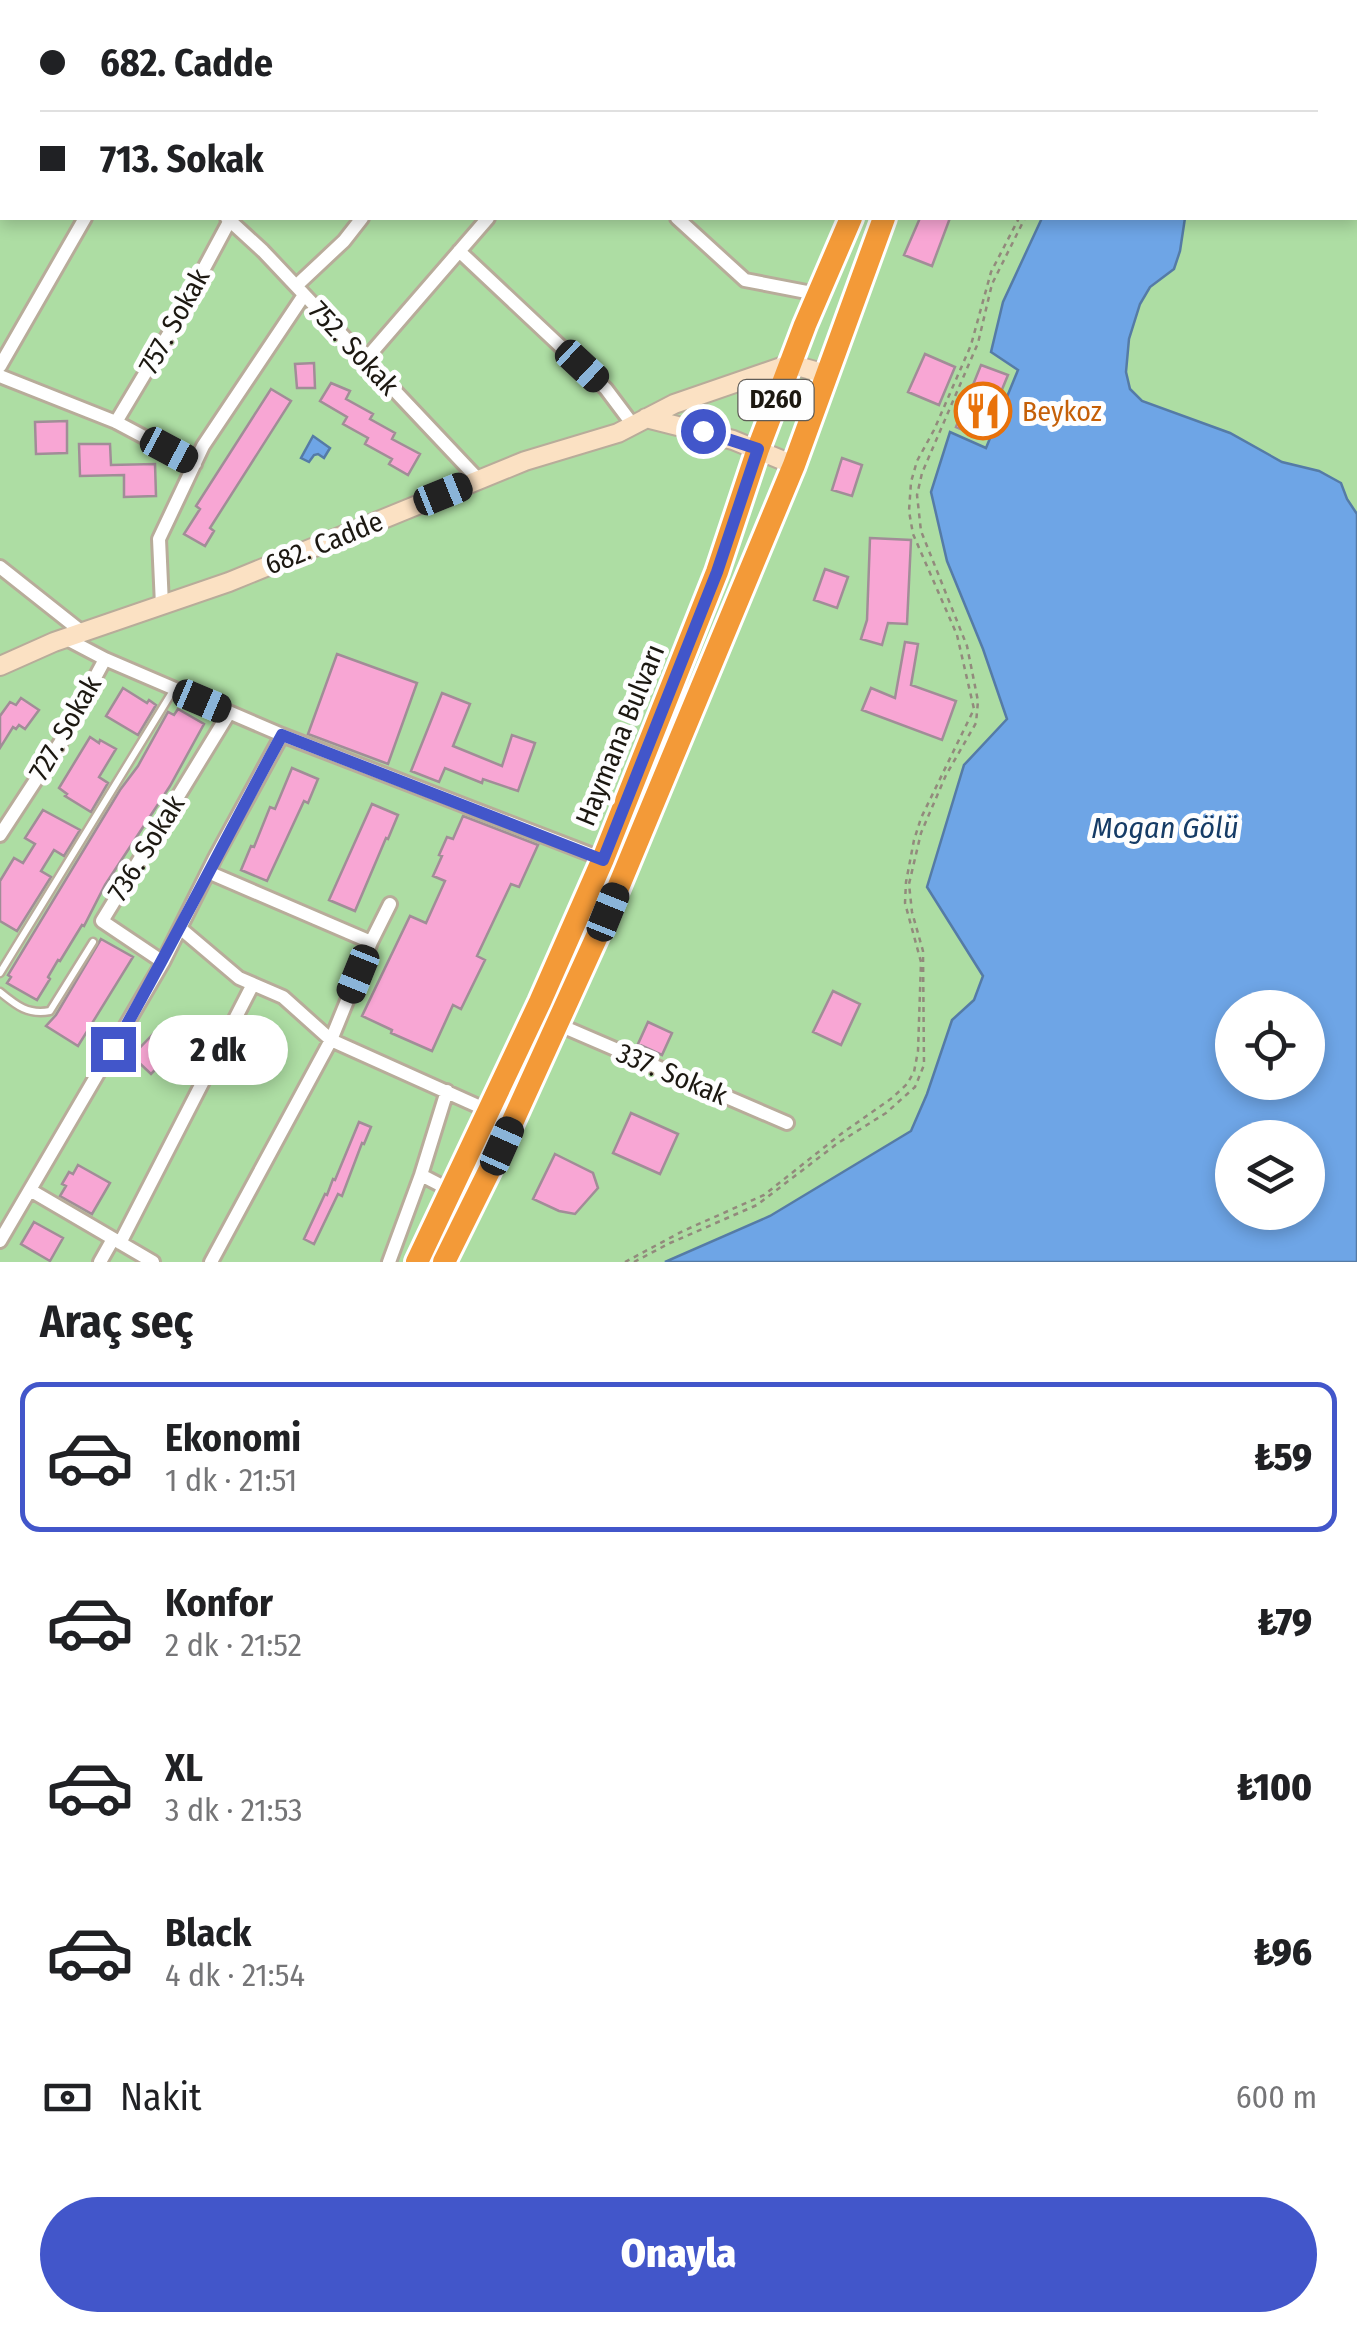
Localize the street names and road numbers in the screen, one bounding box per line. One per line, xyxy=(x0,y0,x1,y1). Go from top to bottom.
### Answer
street label: 757. Sokak xyxy=(132,262,217,379)
street label: 752. Sokak xyxy=(302,294,406,403)
road number: D260 xyxy=(738,380,814,420)
street label: 682. Cadde xyxy=(260,504,388,582)
street label: Haymana Bulvarı xyxy=(569,639,671,831)
street label: 727. Sokak xyxy=(22,669,109,786)
street label: 736. Sokak xyxy=(101,788,192,907)
street label: 337. Sokak xyxy=(612,1036,733,1112)

